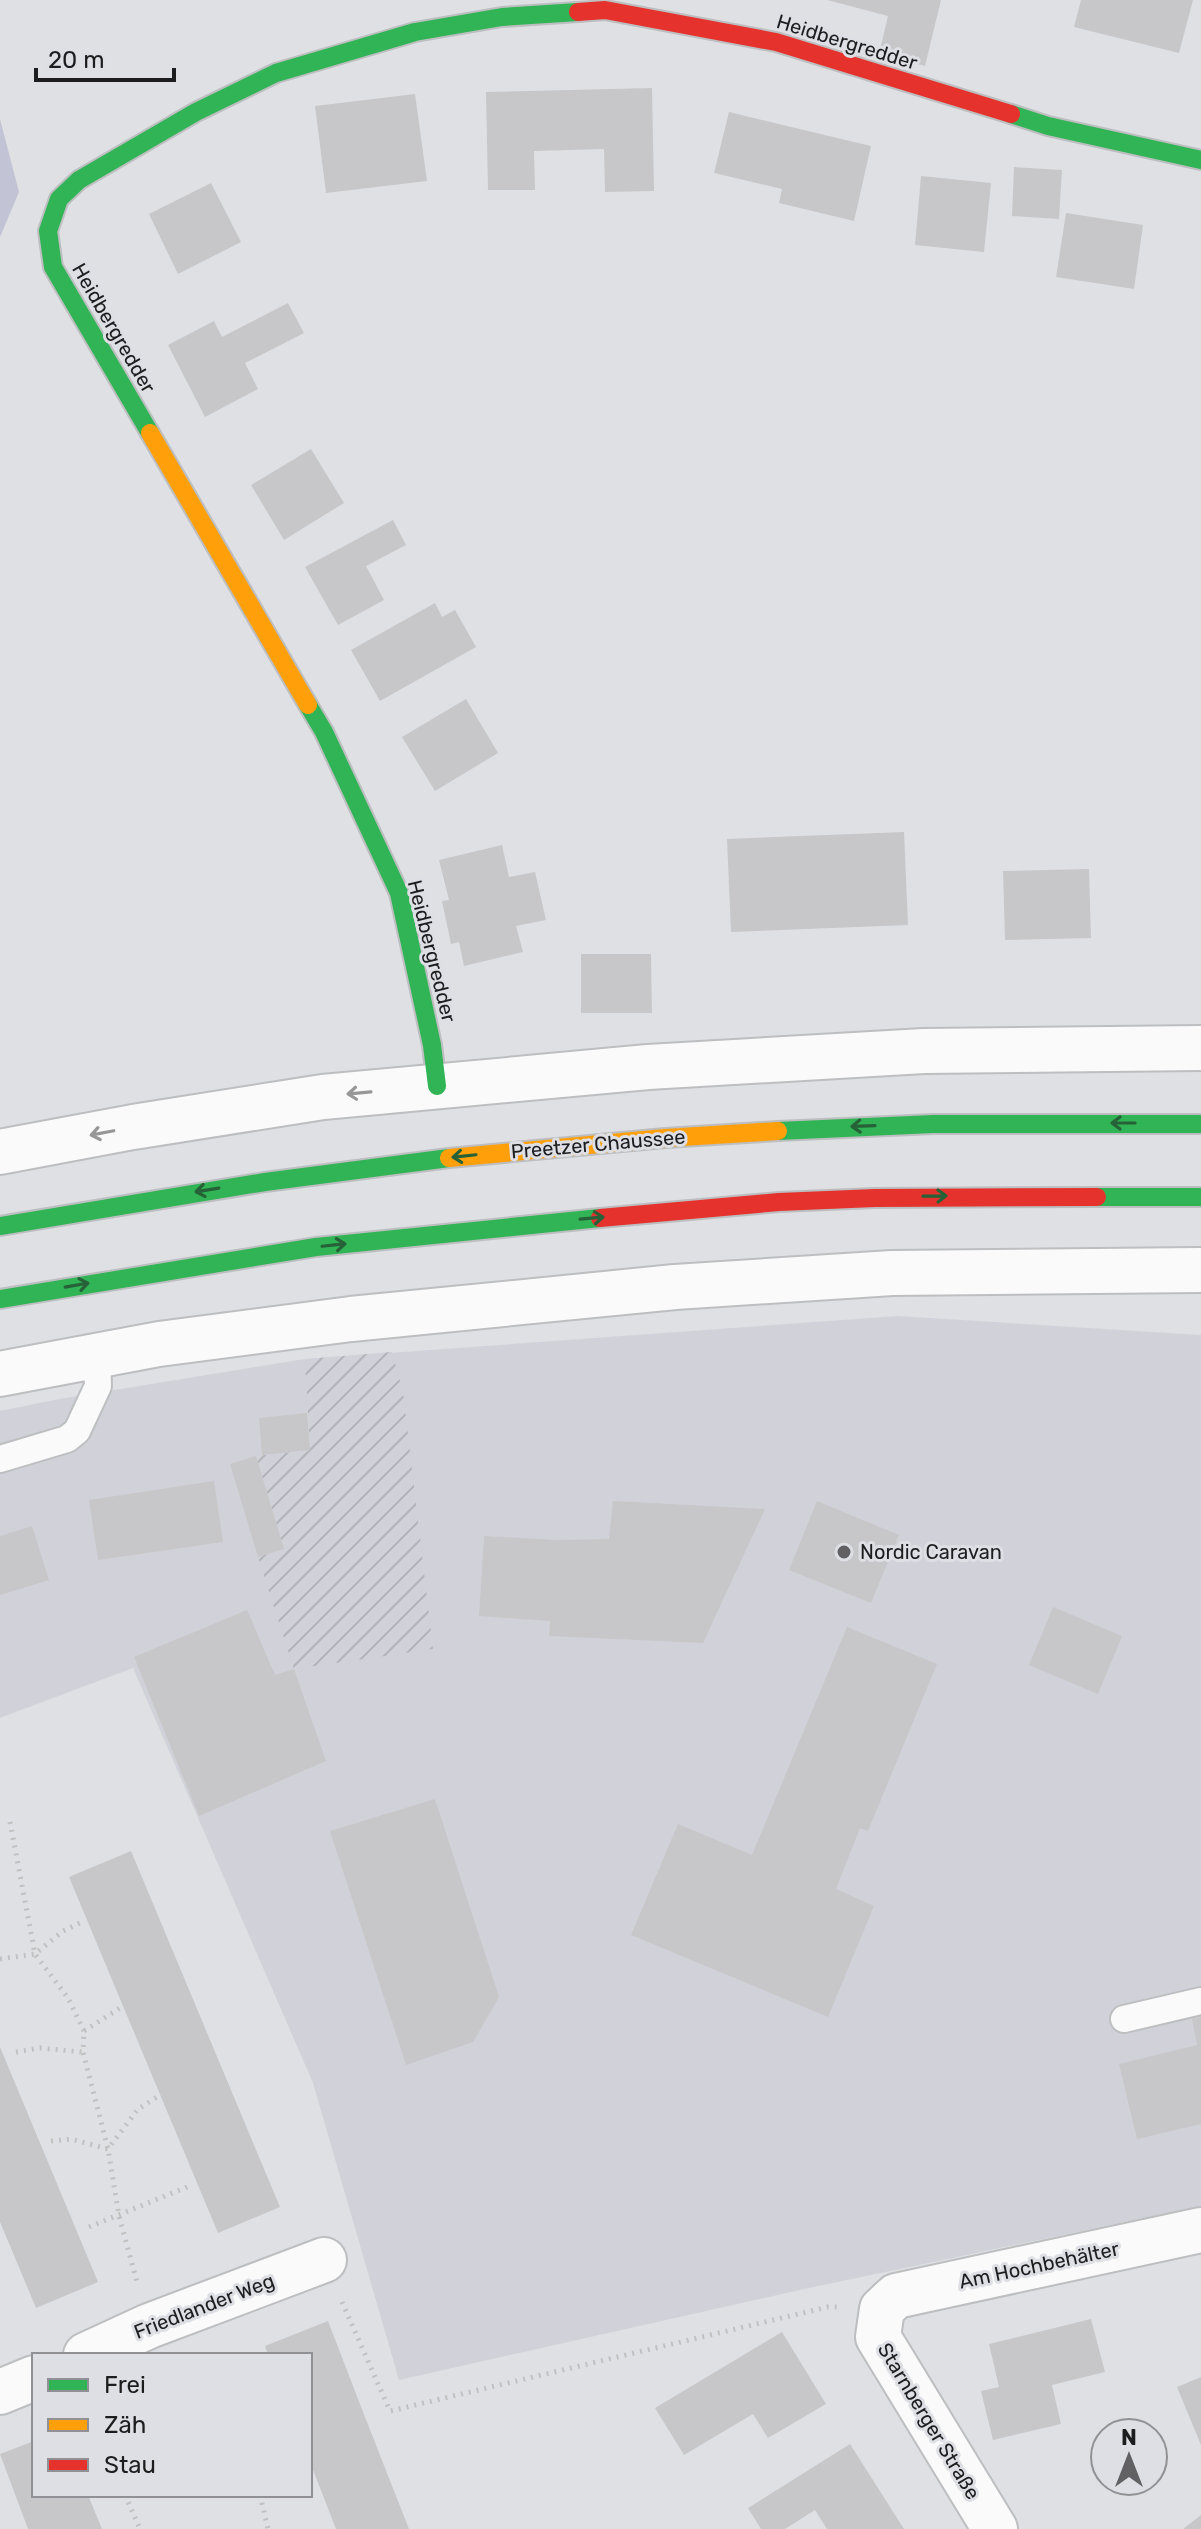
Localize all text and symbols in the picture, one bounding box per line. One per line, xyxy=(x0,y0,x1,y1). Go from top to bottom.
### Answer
street label: Heidbergredder xyxy=(774,9,921,75)
scale bar xyxy=(36,32,174,82)
text: 20 m xyxy=(48,46,105,74)
street label: Heidbergredder xyxy=(67,259,161,398)
street label: Heidbergredder xyxy=(403,877,461,1025)
one-way arrow xyxy=(346,1086,373,1101)
one-way arrow xyxy=(1110,1115,1137,1131)
one-way arrow xyxy=(850,1118,877,1133)
street label: Preetzer Chaussee xyxy=(510,1124,686,1164)
one-way arrow xyxy=(90,1127,116,1142)
one-way arrow xyxy=(451,1148,478,1163)
one-way arrow xyxy=(194,1183,220,1198)
one-way arrow xyxy=(921,1189,948,1204)
one-way arrow xyxy=(578,1210,605,1225)
one-way arrow xyxy=(320,1237,347,1252)
one-way arrow xyxy=(64,1277,89,1292)
place label: Nordic Caravan xyxy=(860,1540,1002,1564)
marker: Nordic Caravan xyxy=(835,1543,853,1561)
street label: Am Hochbehälter xyxy=(957,2236,1122,2294)
street label: Friedlander Weg xyxy=(130,2268,278,2344)
street label: Starnberger Straße xyxy=(873,2338,985,2504)
legend xyxy=(32,2353,312,2497)
text: Frei xyxy=(104,2371,146,2399)
text: Zäh xyxy=(104,2411,146,2439)
north arrow xyxy=(1089,2417,1169,2497)
text: N xyxy=(1121,2424,1137,2451)
text: Stau xyxy=(104,2451,156,2479)

